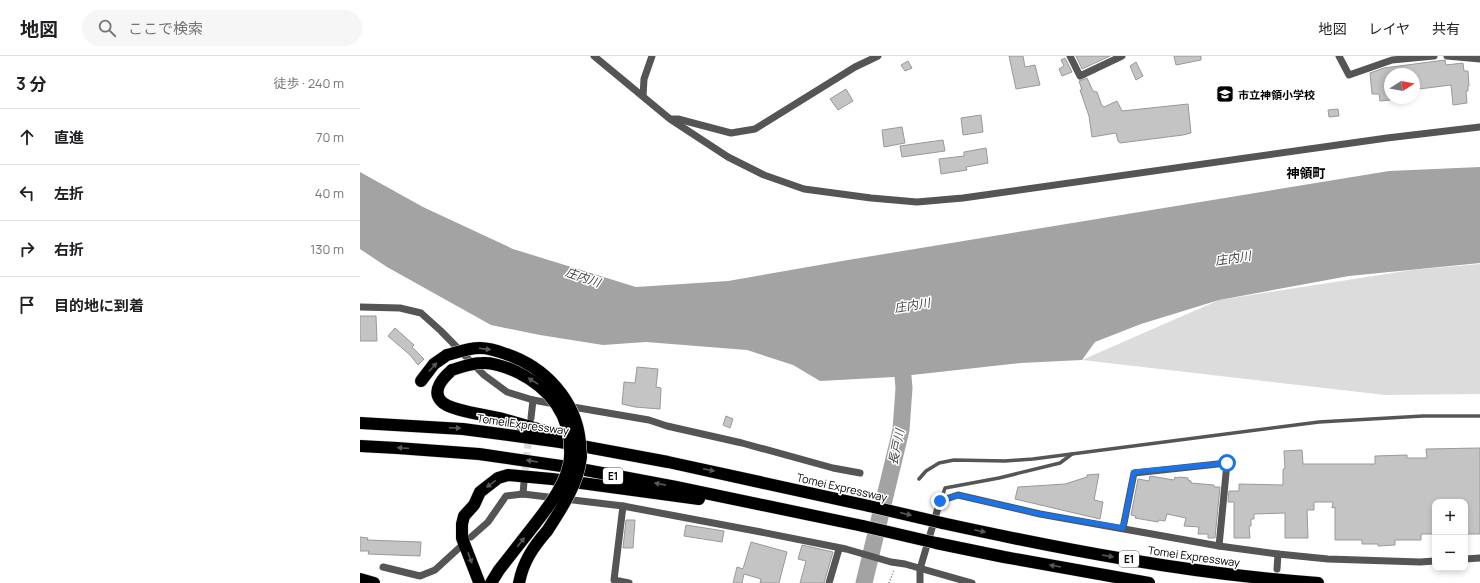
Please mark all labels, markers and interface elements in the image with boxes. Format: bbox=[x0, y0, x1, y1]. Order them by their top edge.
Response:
search box bbox=[82, 10, 362, 46]
text: 地図 bbox=[20, 16, 58, 42]
icon: search bbox=[96, 17, 118, 39]
text: ここで検索 bbox=[128, 18, 203, 39]
text: 地図 bbox=[1318, 19, 1346, 38]
text: レイヤ bbox=[1368, 19, 1410, 38]
text: 共有 bbox=[1432, 19, 1460, 38]
north arrow bbox=[1384, 68, 1420, 104]
text: 3 分 bbox=[16, 72, 46, 95]
text: 徒歩 · 240 m bbox=[273, 74, 344, 92]
school or university icon: 市立神領小学校 bbox=[1215, 84, 1235, 104]
place label: 市立神領小学校 bbox=[1238, 87, 1315, 102]
icon: ahead bbox=[16, 126, 38, 148]
text: 直進 bbox=[54, 127, 84, 148]
text: 70 m bbox=[316, 128, 344, 146]
district label: 神領町 bbox=[1286, 164, 1326, 182]
icon: left bbox=[16, 182, 38, 204]
text: 左折 bbox=[54, 183, 84, 204]
text: 40 m bbox=[315, 184, 344, 202]
icon: right bbox=[16, 238, 38, 260]
text: 右折 bbox=[54, 239, 84, 260]
text: 130 m bbox=[310, 240, 344, 258]
water label: 庄内川 bbox=[1214, 247, 1254, 269]
water label: 庄内川 bbox=[563, 263, 605, 292]
water label: 庄内川 bbox=[893, 293, 933, 316]
icon: arrive bbox=[16, 294, 38, 316]
text: 目的地に到着 bbox=[54, 295, 144, 316]
one-way arrow bbox=[479, 346, 491, 352]
one-way arrow bbox=[428, 362, 437, 372]
one-way arrow bbox=[528, 377, 538, 385]
street label: Tomei Expressway bbox=[476, 410, 570, 438]
one-way arrow bbox=[449, 425, 462, 431]
water label: 長戸川 bbox=[884, 426, 908, 466]
one-way arrow bbox=[397, 445, 409, 452]
route start bbox=[1218, 454, 1236, 472]
one-way arrow bbox=[526, 458, 538, 464]
road number: E1 bbox=[603, 468, 623, 484]
one-way arrow bbox=[703, 468, 715, 474]
street label: Tomei Expressway bbox=[795, 469, 889, 505]
one-way arrow bbox=[485, 479, 496, 488]
one-way arrow bbox=[654, 481, 666, 487]
route end bbox=[931, 492, 949, 510]
map controls bbox=[1432, 499, 1468, 571]
button: + bbox=[1432, 499, 1468, 535]
one-way arrow bbox=[899, 512, 912, 518]
one-way arrow bbox=[974, 529, 987, 535]
button: − bbox=[1432, 535, 1468, 571]
one-way arrow bbox=[517, 537, 526, 547]
street label: Tomei Expressway bbox=[1147, 542, 1241, 570]
road number: E1 bbox=[1119, 551, 1139, 567]
one-way arrow bbox=[467, 552, 473, 564]
one-way arrow bbox=[1102, 553, 1114, 559]
one-way arrow bbox=[1049, 563, 1061, 569]

